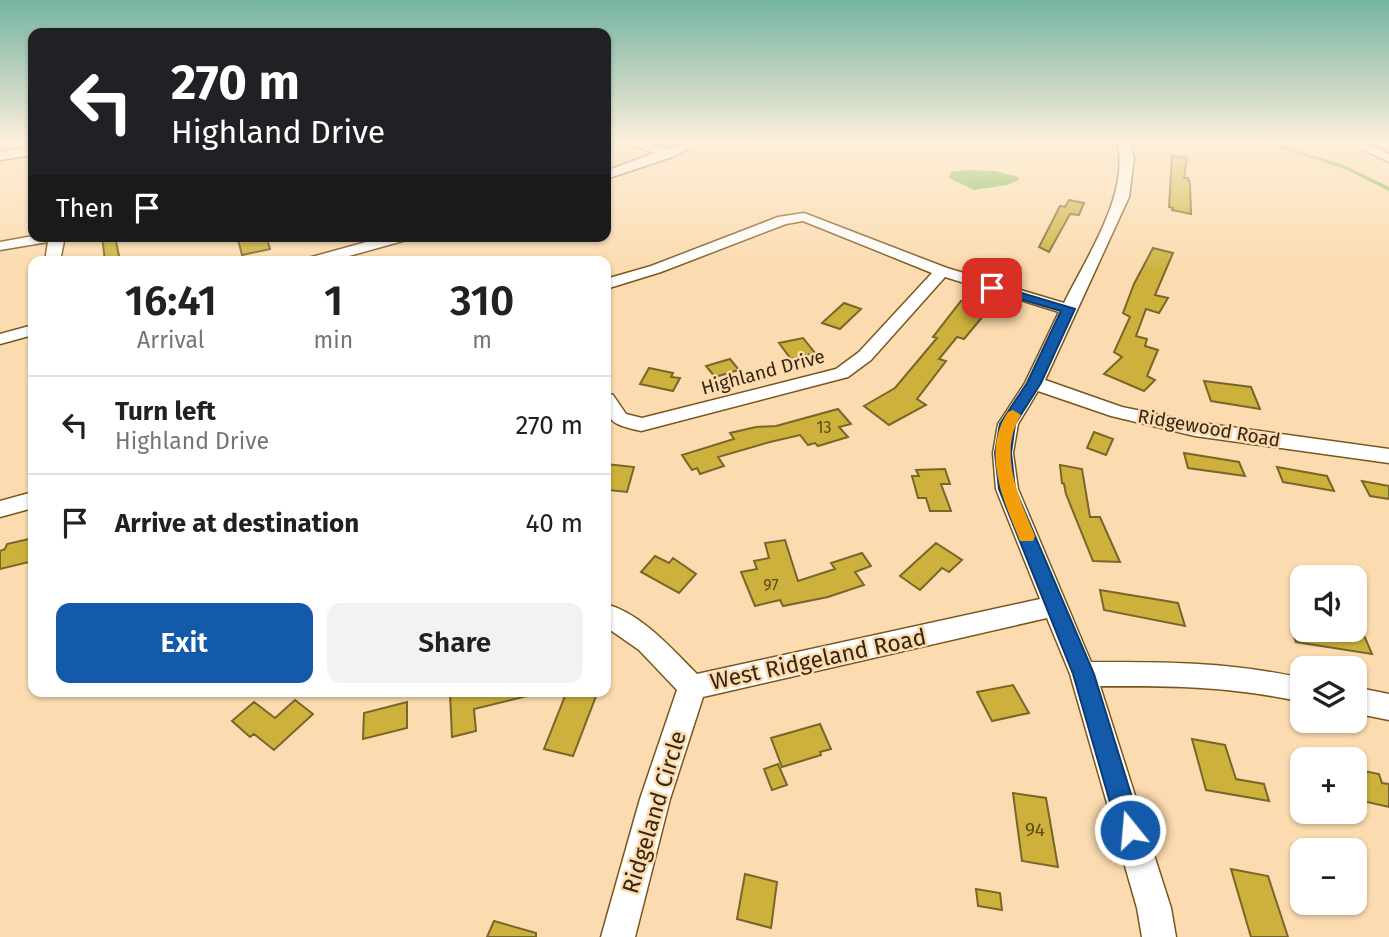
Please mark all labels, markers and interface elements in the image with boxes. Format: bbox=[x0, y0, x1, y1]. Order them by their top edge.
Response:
text: 270 m bbox=[171, 53, 300, 112]
icon: left bbox=[56, 56, 147, 147]
text: Highland Drive bbox=[171, 113, 385, 151]
icon: arrive bbox=[128, 189, 166, 227]
text: Then bbox=[56, 193, 114, 224]
pin bbox=[962, 258, 1022, 318]
icon: arrive bbox=[973, 269, 1011, 307]
text: 16:41 bbox=[125, 276, 217, 326]
text: 1 bbox=[324, 276, 343, 326]
text: 310 bbox=[450, 276, 514, 326]
text: Arrival bbox=[137, 326, 205, 354]
text: min bbox=[314, 326, 353, 354]
text: m bbox=[472, 326, 492, 354]
street label: Highland Drive bbox=[699, 344, 827, 400]
text: Turn left bbox=[115, 396, 216, 427]
street label: Ridgewood Road bbox=[1136, 404, 1282, 452]
icon: left bbox=[56, 406, 94, 444]
text: 270 m bbox=[515, 410, 583, 441]
house number: 13 bbox=[817, 418, 831, 437]
text: Highland Drive bbox=[115, 427, 269, 455]
icon: arrive bbox=[56, 504, 94, 542]
text: Arrive at destination bbox=[115, 508, 359, 539]
text: 40 m bbox=[525, 508, 583, 539]
map controls bbox=[1290, 565, 1367, 915]
button: sound bbox=[1290, 565, 1367, 642]
house number: 97 bbox=[763, 576, 779, 595]
button: Exit bbox=[56, 603, 313, 683]
button: Share bbox=[327, 603, 583, 683]
street label: West Ridgeland Road bbox=[707, 622, 929, 696]
button: layers bbox=[1290, 656, 1367, 733]
street label: Ridgeland Circle bbox=[616, 727, 692, 897]
button: + bbox=[1290, 747, 1367, 824]
position arrow bbox=[1093, 793, 1167, 867]
house number: 94 bbox=[1025, 818, 1045, 841]
button: − bbox=[1290, 838, 1367, 915]

